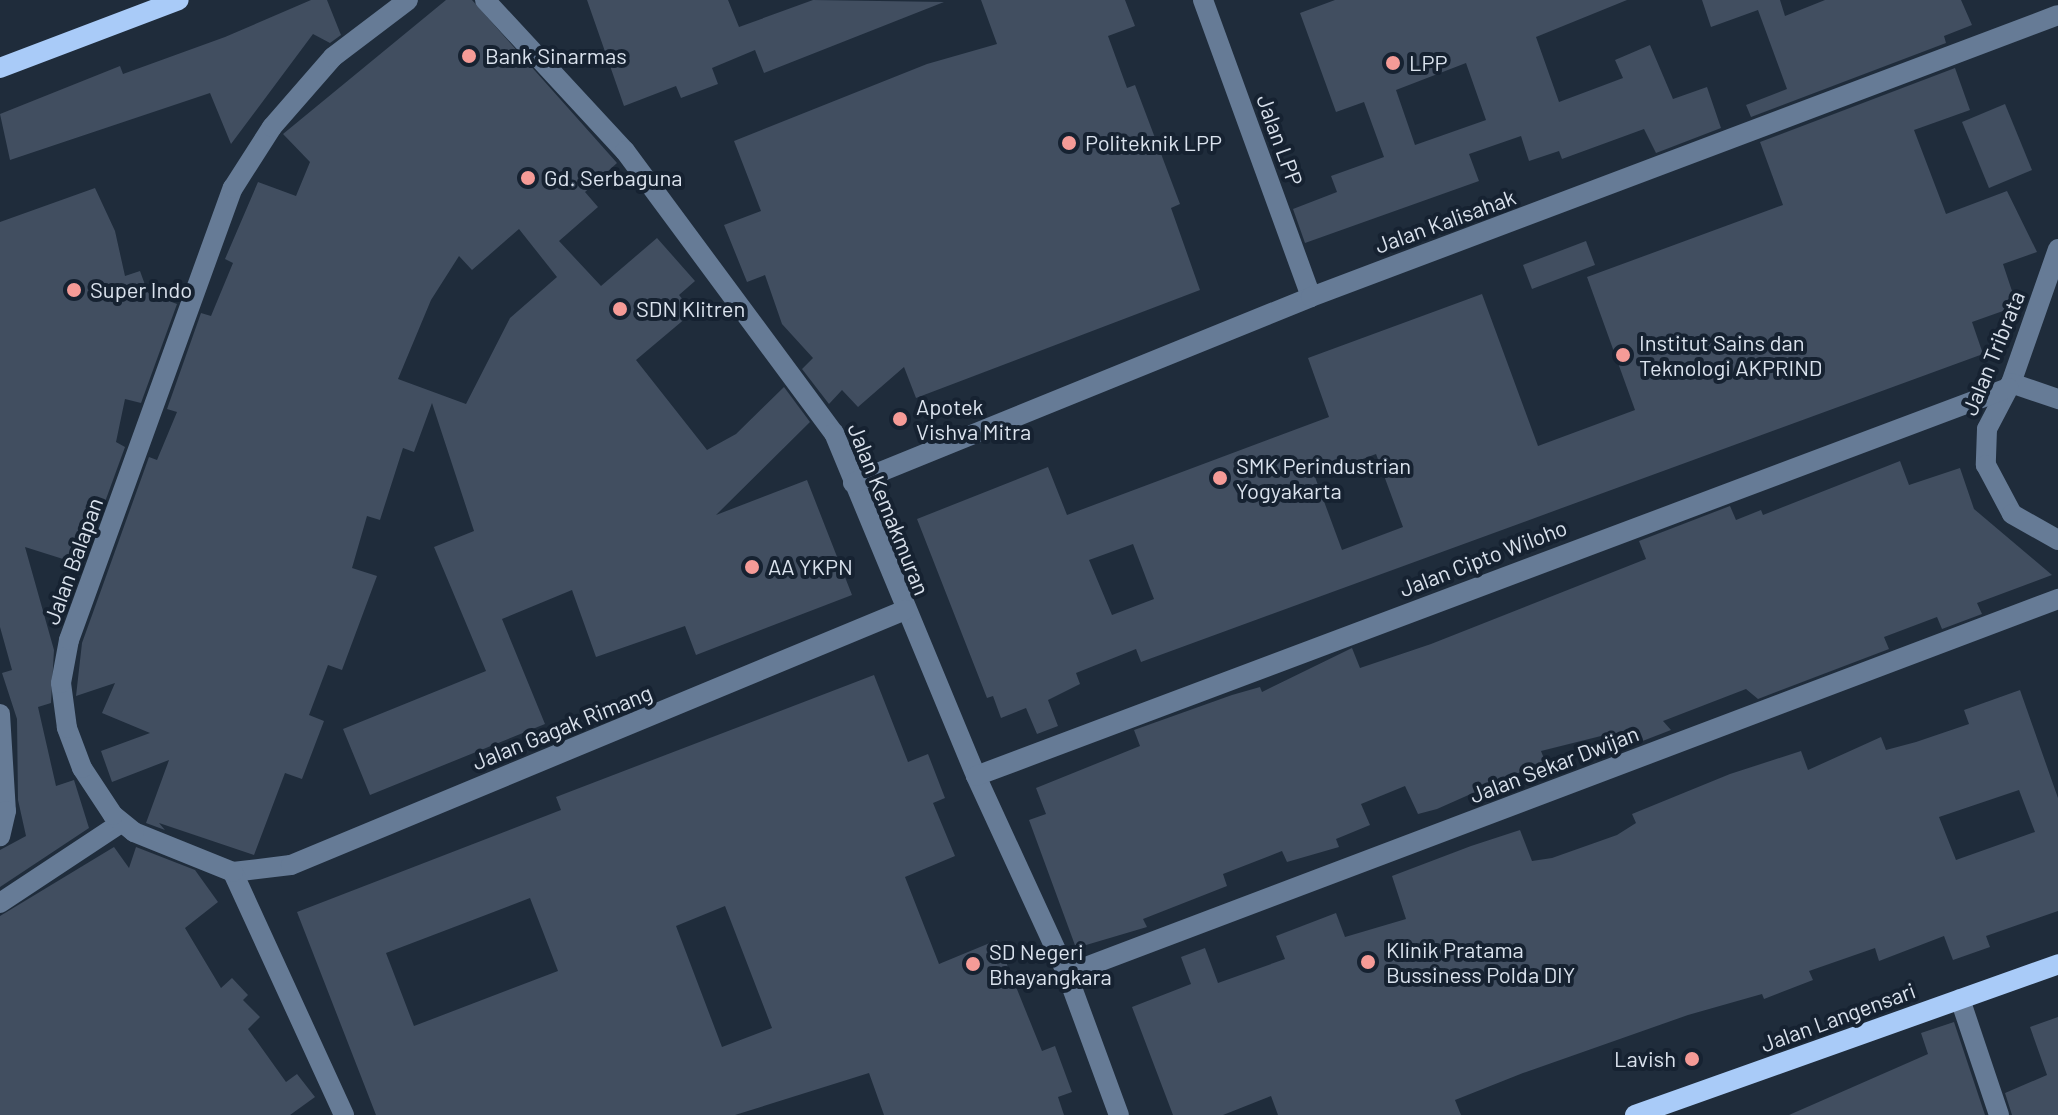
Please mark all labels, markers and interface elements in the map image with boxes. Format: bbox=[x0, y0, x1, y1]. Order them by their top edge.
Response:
place label: Bank Sinarmas bbox=[485, 43, 627, 69]
marker: Bank Sinarmas bbox=[460, 47, 478, 65]
place label: LPP bbox=[1409, 50, 1448, 76]
marker: LPP bbox=[1384, 54, 1402, 72]
street label: Jalan LPP bbox=[1251, 91, 1309, 189]
place label: Politeknik LPP bbox=[1085, 130, 1222, 156]
marker: Politeknik LPP bbox=[1060, 134, 1078, 152]
place label: Gd. Serbaguna bbox=[544, 165, 682, 191]
marker: Gd. Serbaguna bbox=[519, 169, 537, 187]
street label: Jalan Kalisahak bbox=[1371, 183, 1519, 259]
place label: Super Indo bbox=[90, 277, 192, 303]
marker: Super Indo bbox=[65, 281, 83, 299]
street label: Jalan Tribrata bbox=[1956, 287, 2030, 419]
place label: SDN Klitren bbox=[636, 296, 745, 322]
marker: SDN Klitren bbox=[611, 300, 629, 318]
place label: Institut Sains dan Teknologi AKPRIND bbox=[1639, 329, 1822, 380]
marker: Institut Sains dan Teknologi AKPRIND bbox=[1614, 346, 1632, 364]
place label: Apotek Vishva Mitra bbox=[916, 393, 1031, 444]
marker: Apotek Vishva Mitra bbox=[891, 410, 909, 428]
street label: Jalan Kemakmuran bbox=[843, 419, 935, 599]
place label: SMK Perindustrian Yogyakarta bbox=[1236, 452, 1411, 504]
marker: SMK Perindustrian Yogyakarta bbox=[1211, 469, 1229, 487]
street label: Jalan Balapan bbox=[38, 494, 108, 628]
street label: Jalan Cipto Wiloho bbox=[1395, 514, 1571, 602]
place label: AA YKPN bbox=[768, 554, 853, 580]
marker: AA YKPN bbox=[743, 558, 761, 576]
street label: Jalan Gagak Rimang bbox=[468, 679, 656, 775]
street label: Jalan Sekar Dwijan bbox=[1466, 720, 1642, 808]
place label: Klinik Pratama Bussiness Polda DIY bbox=[1386, 936, 1575, 988]
place label: SD Negeri Bhayangkara bbox=[989, 938, 1112, 990]
marker: Klinik Pratama Bussiness Polda DIY bbox=[1357, 951, 1379, 973]
marker: SD Negeri Bhayangkara bbox=[964, 955, 982, 973]
street label: Jalan Langensari bbox=[1757, 977, 1919, 1057]
place label: Lavish bbox=[1614, 1046, 1676, 1072]
marker: Lavish bbox=[1683, 1050, 1701, 1068]

